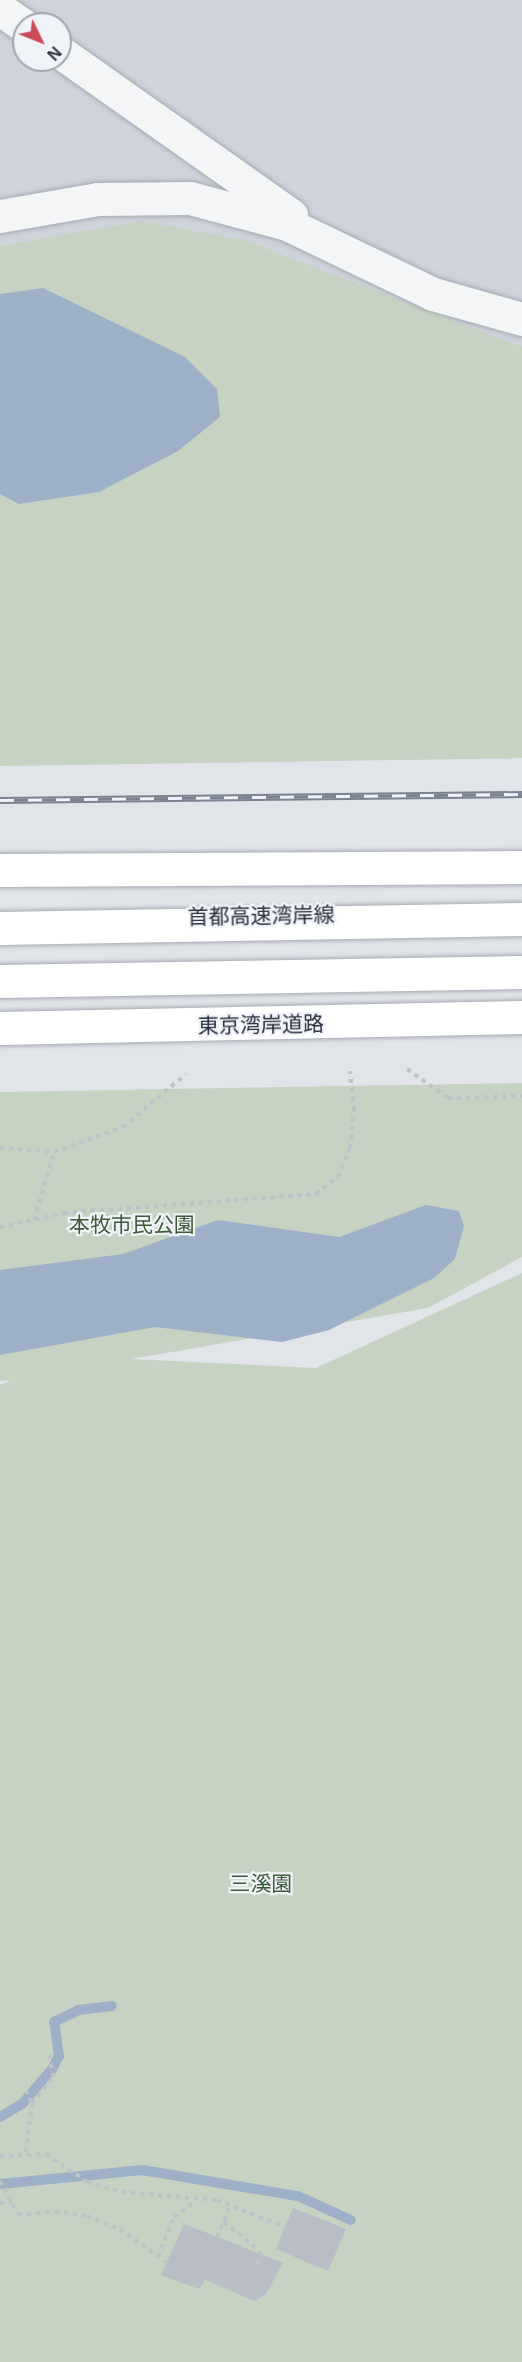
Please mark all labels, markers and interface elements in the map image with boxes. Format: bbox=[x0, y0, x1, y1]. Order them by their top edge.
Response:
north arrow bbox=[12, 12, 72, 72]
text: N bbox=[44, 43, 64, 63]
street label: 首都高速湾岸線 bbox=[187, 902, 335, 930]
street label: 東京湾岸道路 bbox=[198, 1011, 324, 1039]
park label: 本牧市民公園 bbox=[69, 1212, 195, 1238]
park label: 三溪園 bbox=[230, 1871, 292, 1897]

